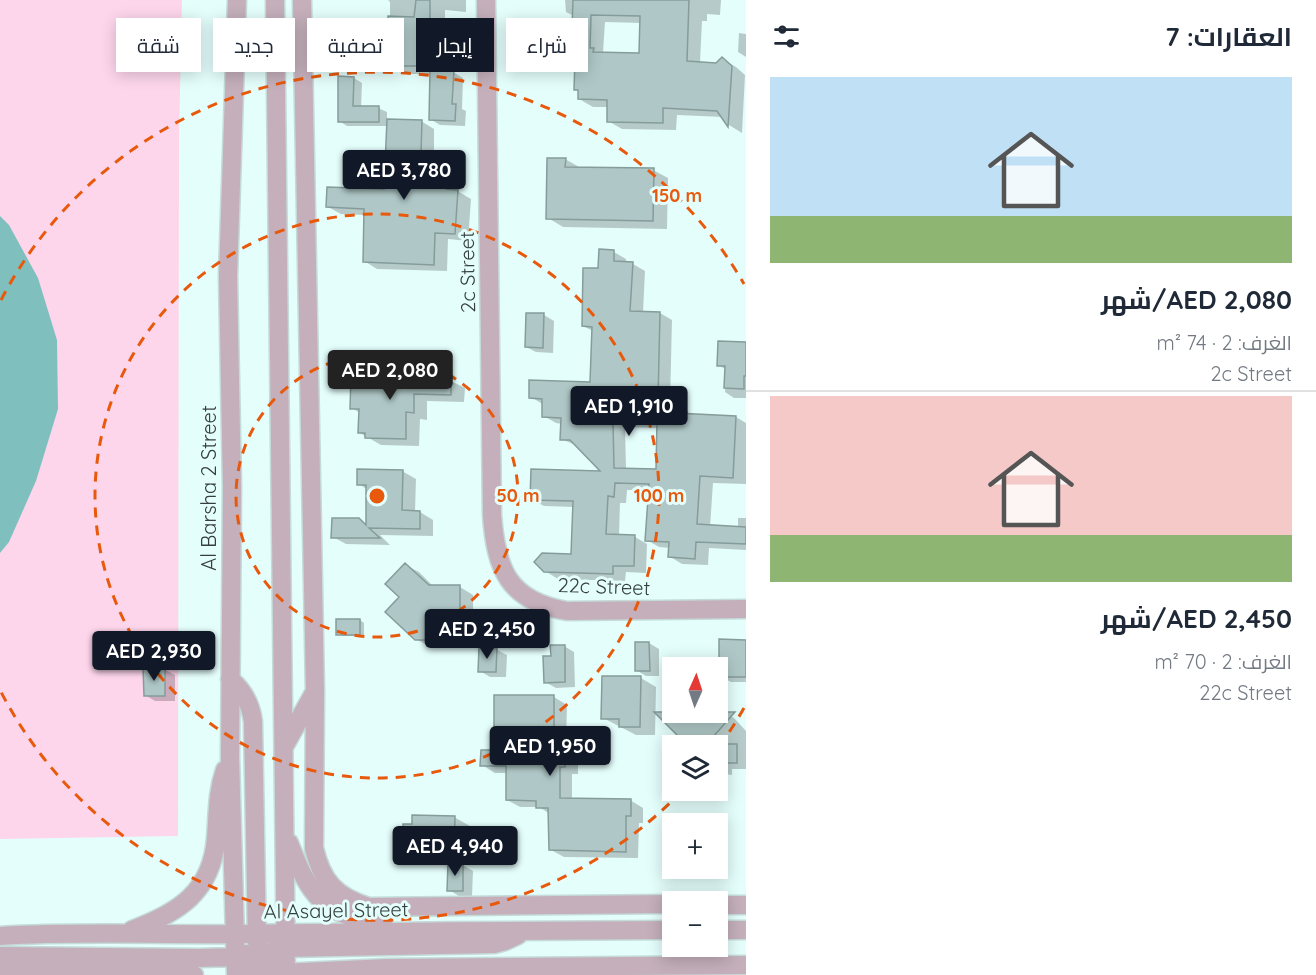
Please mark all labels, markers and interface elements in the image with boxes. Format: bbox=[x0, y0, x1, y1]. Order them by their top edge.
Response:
chip: شقة bbox=[116, 18, 201, 72]
chip: جديد bbox=[213, 18, 295, 72]
chip: تصفية bbox=[307, 18, 404, 72]
chip: إيجار bbox=[416, 18, 494, 72]
chip: شراء bbox=[506, 18, 588, 72]
icon: filters bbox=[770, 20, 803, 53]
text: العقارات: 7 bbox=[1165, 20, 1292, 53]
icon: home bbox=[977, 116, 1085, 224]
pin: AED 3,780 bbox=[335, 150, 473, 201]
text: AED 3,780 bbox=[357, 157, 451, 182]
text: 150 m bbox=[652, 184, 702, 207]
street label: 2c Street bbox=[454, 231, 480, 313]
text: AED 2,080/شهر bbox=[1101, 283, 1292, 316]
text: الغرف: 2 · 74 m² bbox=[1157, 330, 1292, 355]
pin: AED 2,080 bbox=[321, 350, 459, 401]
text: AED 2,080 bbox=[342, 357, 438, 382]
text: 2c Street bbox=[1210, 361, 1292, 386]
pin: AED 1,910 bbox=[560, 386, 698, 437]
text: AED 1,910 bbox=[585, 393, 673, 418]
street label: Al Barsha 2 Street bbox=[196, 405, 221, 571]
icon: home bbox=[977, 435, 1085, 543]
text: 50 m bbox=[496, 484, 540, 507]
text: 100 m bbox=[634, 484, 684, 507]
centre of rings bbox=[367, 486, 387, 506]
street label: 22c Street bbox=[557, 572, 651, 600]
text: AED 2,450/شهر bbox=[1101, 602, 1292, 635]
pin: AED 2,450 bbox=[418, 609, 556, 660]
text: AED 2,450 bbox=[439, 616, 535, 641]
pin: AED 2,930 bbox=[85, 631, 223, 682]
text: AED 2,930 bbox=[106, 638, 202, 663]
text: الغرف: 2 · 70 m² bbox=[1154, 649, 1292, 674]
north arrow bbox=[662, 657, 728, 723]
map controls bbox=[662, 657, 728, 957]
text: 22c Street bbox=[1199, 680, 1292, 705]
pin: AED 1,950 bbox=[481, 726, 619, 777]
text: AED 1,950 bbox=[504, 733, 596, 758]
button: layers bbox=[662, 735, 728, 801]
button: + bbox=[662, 813, 728, 879]
pin: AED 4,940 bbox=[386, 826, 524, 877]
text: AED 4,940 bbox=[407, 833, 503, 858]
button: − bbox=[662, 891, 728, 957]
street label: Al Asayel Street bbox=[263, 896, 409, 924]

